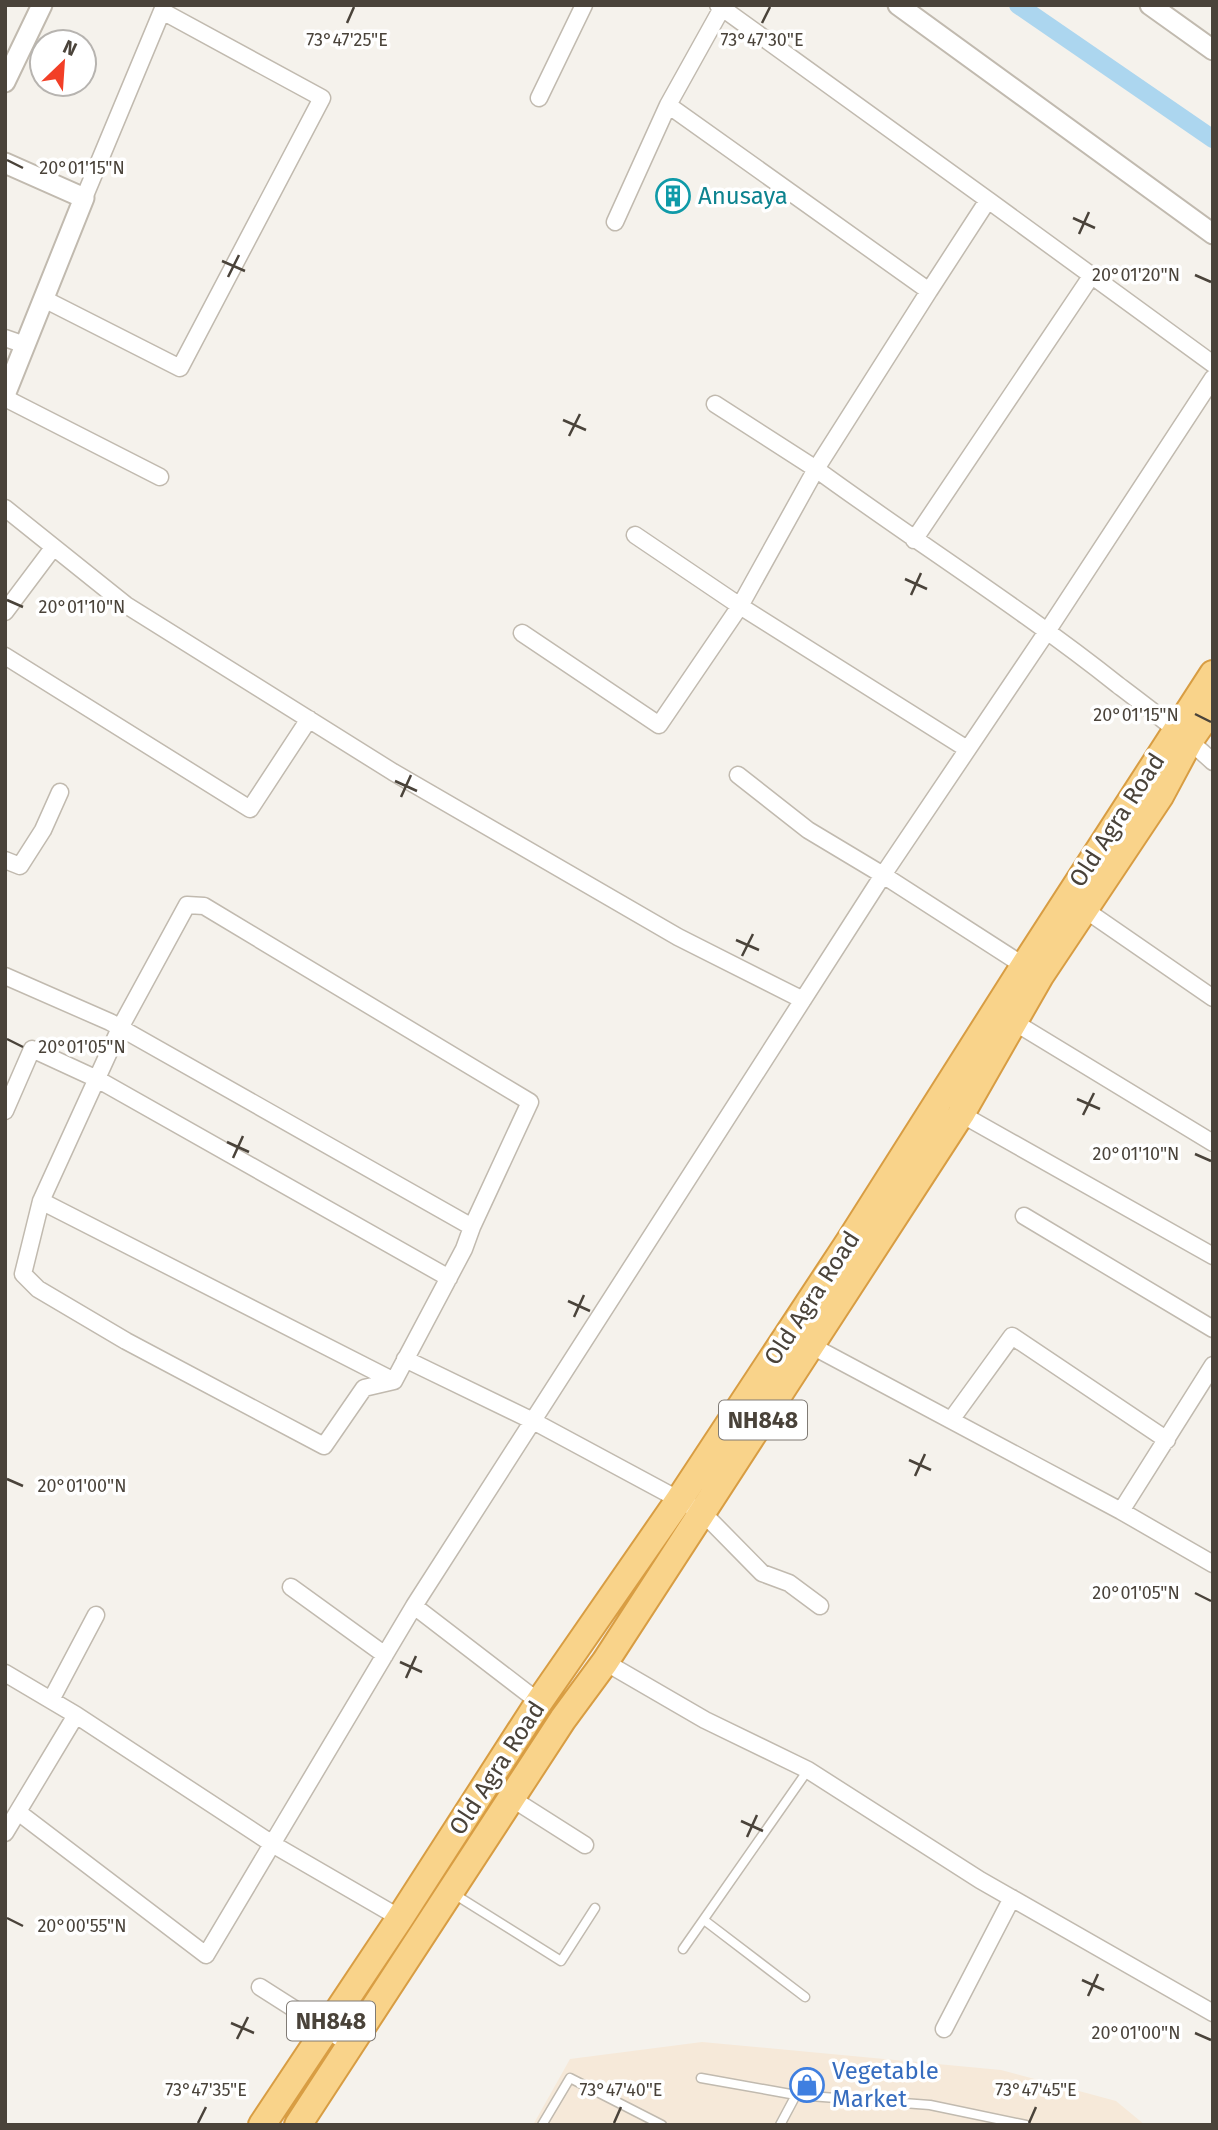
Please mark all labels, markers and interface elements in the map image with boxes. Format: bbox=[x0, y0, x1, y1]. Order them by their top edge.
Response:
north arrow bbox=[28, 28, 98, 98]
text: 73°47'25"E bbox=[306, 29, 388, 51]
text: 73°47'30"E bbox=[720, 29, 804, 51]
text: N bbox=[59, 35, 81, 61]
text: 20°01'15"N bbox=[39, 157, 125, 179]
building icon: Anusaya bbox=[654, 177, 692, 215]
place label: Anusaya bbox=[698, 182, 788, 210]
text: 20°01'20"N bbox=[1092, 264, 1180, 286]
text: 20°01'10"N bbox=[39, 596, 125, 618]
text: 20°01'15"N bbox=[1093, 704, 1179, 726]
street label: Old Agra Road bbox=[1063, 748, 1171, 892]
text: 20°01'05"N bbox=[38, 1036, 126, 1058]
text: 20°01'10"N bbox=[1093, 1143, 1179, 1165]
street label: Old Agra Road bbox=[758, 1226, 866, 1370]
road number: NH848 bbox=[719, 1400, 807, 1440]
text: 20°01'00"N bbox=[38, 1475, 126, 1497]
text: 20°01'05"N bbox=[1092, 1582, 1180, 1604]
street label: Old Agra Road bbox=[443, 1696, 551, 1840]
text: 20°00'55"N bbox=[37, 1915, 127, 1937]
road number: NH848 bbox=[287, 2002, 375, 2040]
text: 20°01'00"N bbox=[1092, 2022, 1180, 2044]
place label: Vegetable Market bbox=[832, 2057, 939, 2113]
shop icon: Vegetable Market bbox=[788, 2066, 826, 2104]
text: 73°47'35"E bbox=[165, 2079, 247, 2101]
text: 73°47'40"E bbox=[580, 2079, 662, 2101]
text: 73°47'45"E bbox=[995, 2079, 1077, 2101]

